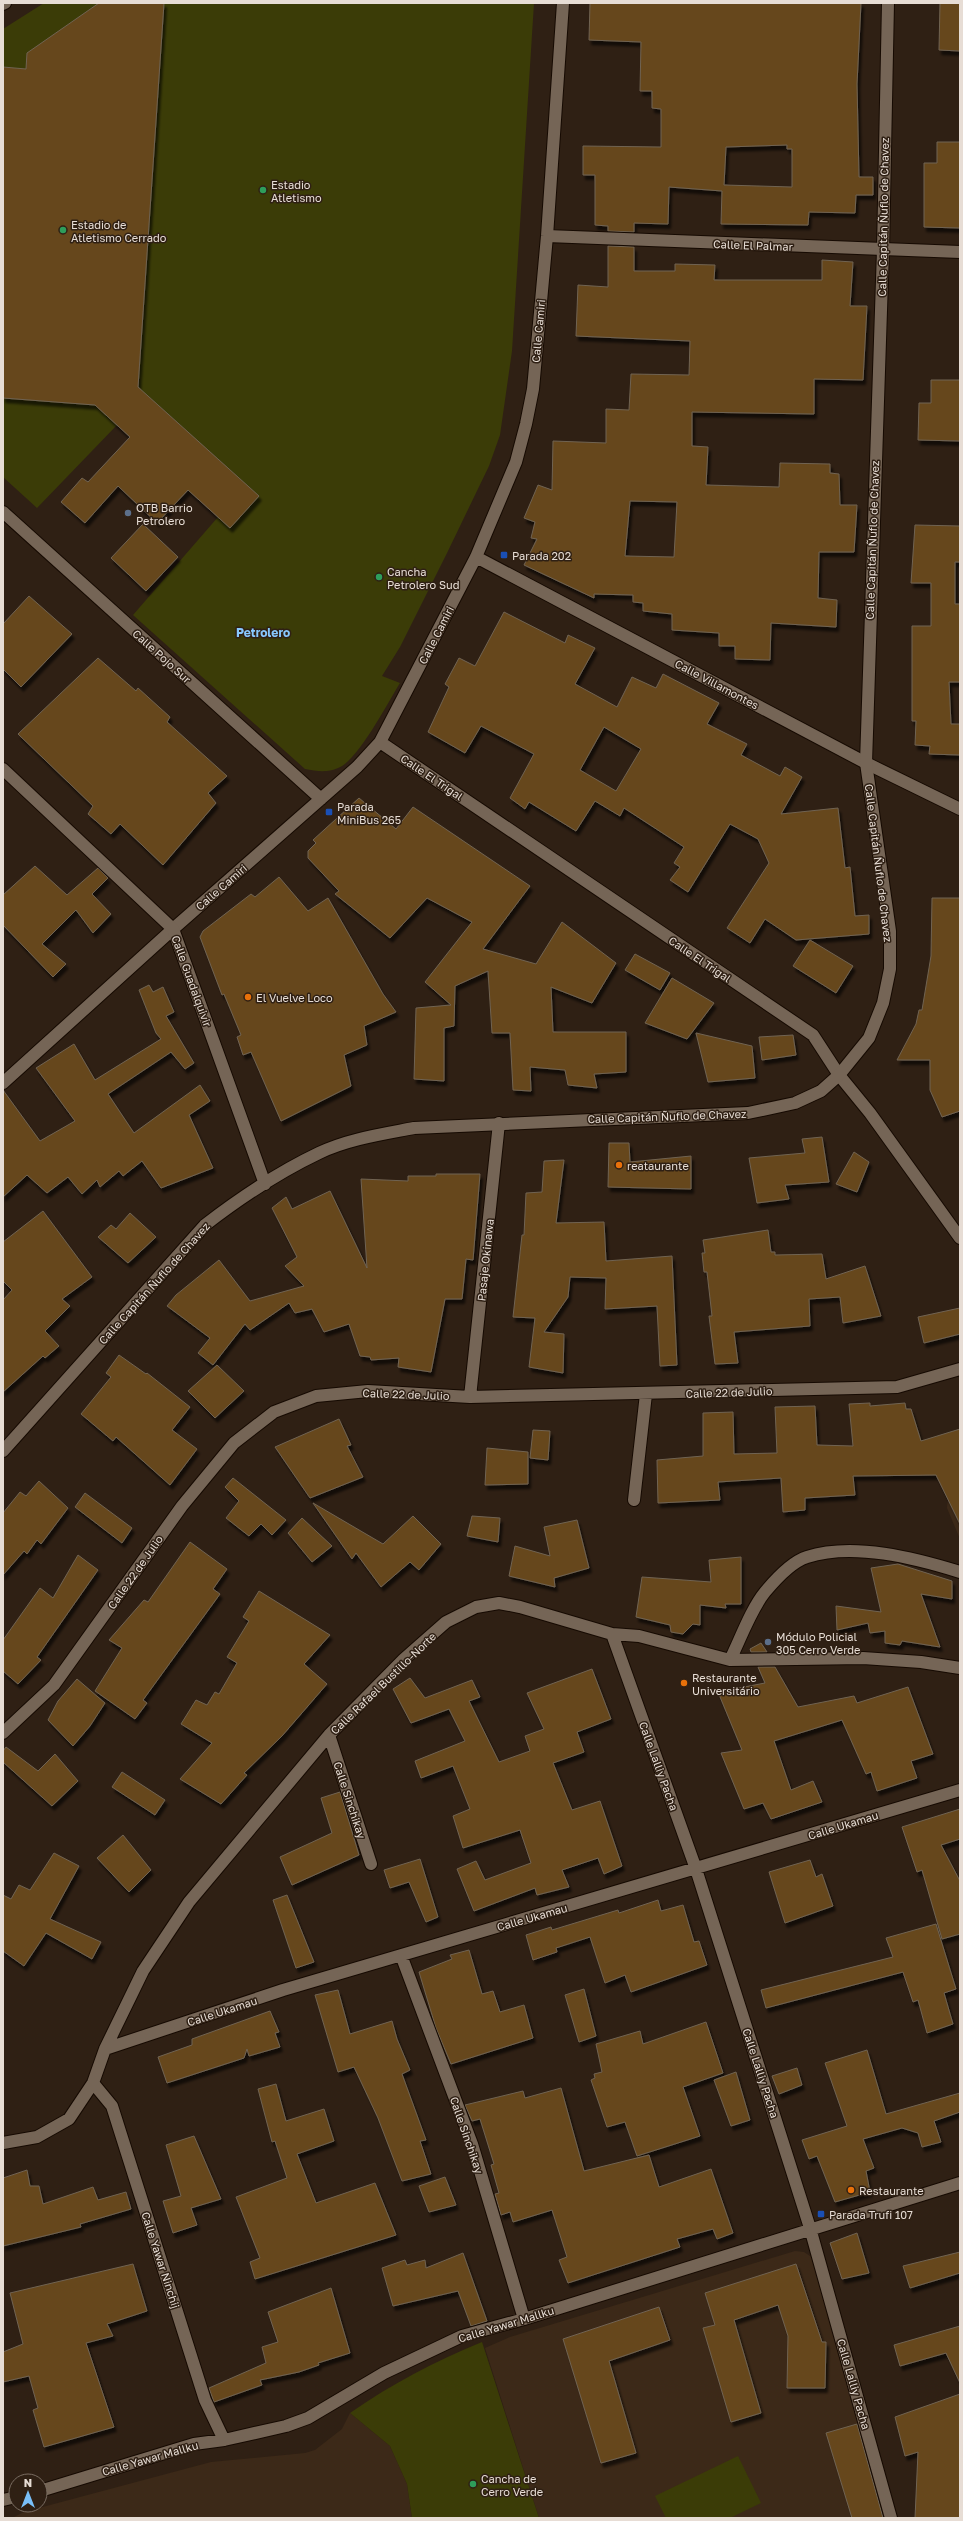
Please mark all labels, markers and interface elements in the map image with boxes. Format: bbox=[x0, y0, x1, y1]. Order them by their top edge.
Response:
street label: Calle Capitán Ñuflo de Chavez bbox=[875, 137, 891, 297]
place label: Estadio Atletismo bbox=[271, 178, 322, 204]
marker: Estadio Atletismo bbox=[258, 185, 268, 195]
place label: Estadio de Atletismo Cerrado bbox=[71, 218, 167, 244]
marker: Estadio de Atletismo Cerrado bbox=[58, 225, 68, 235]
street label: Calle El Palmar bbox=[713, 237, 794, 253]
street label: Calle Camiri bbox=[529, 299, 547, 363]
street label: Calle Capitán Ñuflo de Chavez bbox=[863, 460, 881, 620]
place label: OTB Barrio Petrolero bbox=[136, 501, 193, 527]
marker: OTB Barrio Petrolero bbox=[123, 508, 133, 518]
place label: Parada 202 bbox=[512, 549, 571, 562]
marker: Parada 202 bbox=[499, 550, 509, 560]
place label: Cancha Petrolero Sud bbox=[387, 565, 459, 591]
marker: Cancha Petrolero Sud bbox=[374, 572, 384, 582]
street label: Calle Camiri bbox=[416, 604, 456, 666]
district label: Petrolero bbox=[236, 625, 290, 640]
street label: Calle Pojo Sur bbox=[130, 627, 194, 686]
street label: Calle Villamontes bbox=[673, 656, 761, 712]
street label: Calle El Trigal bbox=[398, 751, 466, 803]
street label: Calle Capitán Ñuflo de Chavez bbox=[863, 783, 895, 943]
place label: Parada MiniBus 265 bbox=[337, 800, 401, 826]
marker: Parada MiniBus 265 bbox=[324, 807, 334, 817]
street label: Calle Camiri bbox=[193, 861, 249, 913]
street label: Calle Guadalquivir bbox=[169, 933, 215, 1029]
street label: Calle El Trigal bbox=[666, 933, 734, 985]
place label: El Vuelve Loco bbox=[256, 991, 333, 1004]
marker: El Vuelve Loco bbox=[243, 992, 253, 1002]
street label: Calle Capitán Ñuflo de Chavez bbox=[587, 1107, 747, 1125]
place label: reataurante bbox=[627, 1159, 689, 1172]
marker: reataurante bbox=[614, 1160, 624, 1170]
street label: Pasaje Okinawa bbox=[474, 1218, 496, 1302]
street label: Calle Capitán Ñuflo de Chavez bbox=[96, 1219, 212, 1346]
street label: Calle 22 de Julio bbox=[685, 1384, 773, 1400]
street label: Calle 22 de Julio bbox=[362, 1386, 450, 1402]
street label: Calle 22 de Julio bbox=[105, 1532, 165, 1611]
street label: Calle Rafael Bustillo-Norte bbox=[328, 1629, 438, 1737]
place label: Módulo Policial 305 Cerro Verde bbox=[776, 1630, 860, 1656]
marker: Módulo Policial 305 Cerro Verde bbox=[763, 1637, 773, 1647]
place label: Restaurante Universitário bbox=[692, 1671, 760, 1697]
marker: Restaurante Universitário bbox=[679, 1678, 689, 1688]
street label: Calle Lalliy Pacha bbox=[637, 1720, 681, 1812]
street label: Calle Sinchikay bbox=[331, 1760, 369, 1840]
street label: Calle Ukamau bbox=[806, 1808, 880, 1842]
street label: Calle Ukamau bbox=[495, 1901, 569, 1933]
street label: Calle Ukamau bbox=[185, 1994, 259, 2028]
street label: Calle Lalliy Pacha bbox=[740, 2027, 782, 2119]
street label: Calle Sinchikay bbox=[448, 2095, 486, 2175]
place label: Restaurante bbox=[859, 2184, 924, 2197]
marker: Restaurante bbox=[846, 2185, 856, 2195]
place label: Parada Trufi 107 bbox=[829, 2208, 913, 2221]
marker: Parada Trufi 107 bbox=[816, 2209, 826, 2219]
street label: Calle Yawar Ninchij bbox=[139, 2210, 183, 2310]
street label: Calle Yawar Mallku bbox=[456, 2303, 556, 2345]
street label: Calle Lalliy Pacha bbox=[835, 2337, 873, 2431]
street label: Calle Yawar Mallku bbox=[100, 2438, 200, 2478]
place label: Cancha de Cerro Verde bbox=[481, 2472, 543, 2498]
north arrow bbox=[8, 2473, 48, 2513]
text: N bbox=[24, 2476, 32, 2489]
marker: Cancha de Cerro Verde bbox=[468, 2479, 478, 2489]

